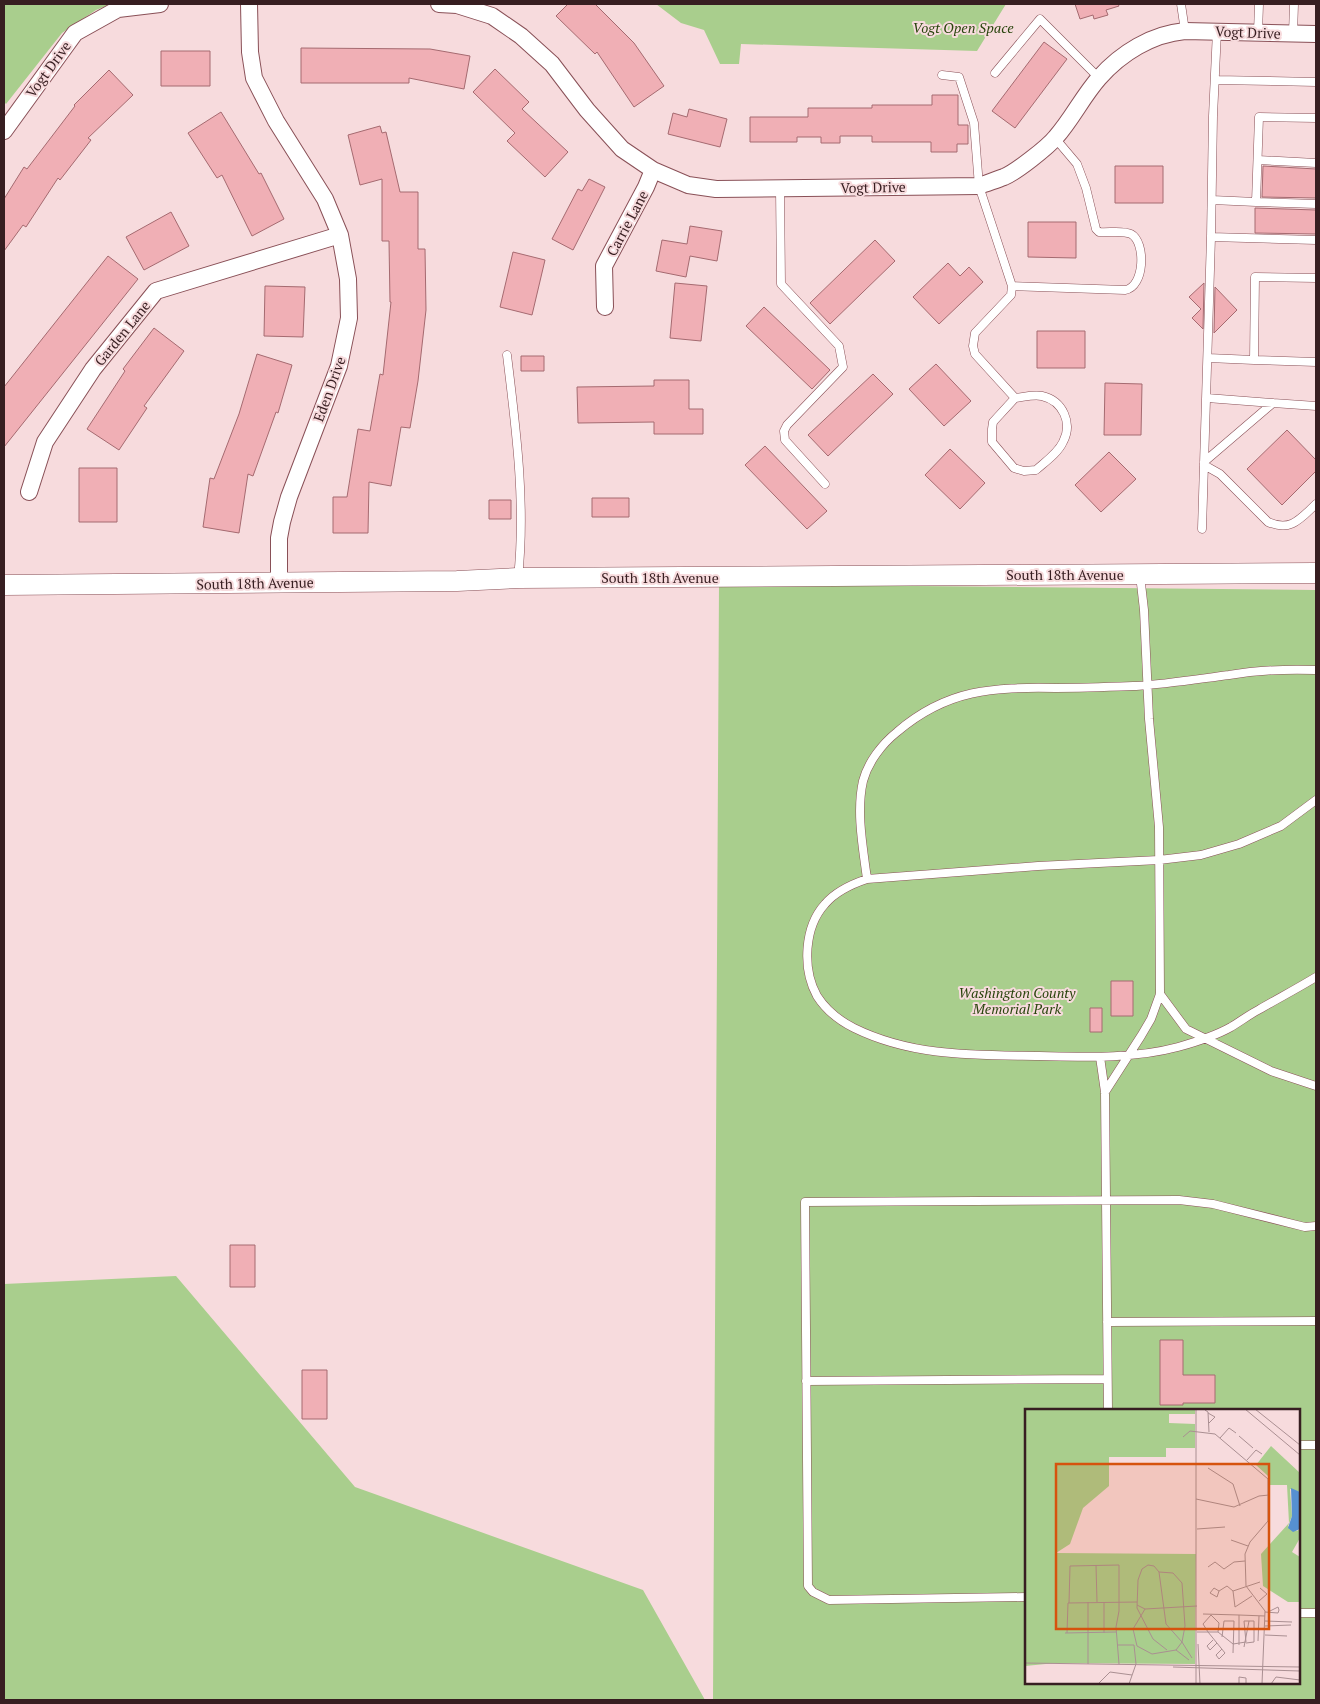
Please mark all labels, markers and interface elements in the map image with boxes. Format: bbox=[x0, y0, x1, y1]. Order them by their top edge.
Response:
park label: Vogt Open Space bbox=[912, 18, 1014, 37]
street label: Vogt Drive bbox=[1215, 21, 1281, 43]
street label: Vogt Drive bbox=[21, 37, 75, 101]
street label: Vogt Drive bbox=[840, 177, 906, 197]
street label: Carrie Lane bbox=[602, 187, 652, 259]
street label: Garden Lane bbox=[90, 296, 154, 370]
street label: Eden Drive bbox=[308, 354, 350, 424]
street label: South 18th Avenue bbox=[1006, 565, 1124, 584]
street label: South 18th Avenue bbox=[601, 568, 719, 587]
street label: South 18th Avenue bbox=[196, 572, 314, 594]
park label: Washington County Memorial Park bbox=[959, 983, 1076, 1018]
inset map bbox=[1025, 1409, 1300, 1684]

